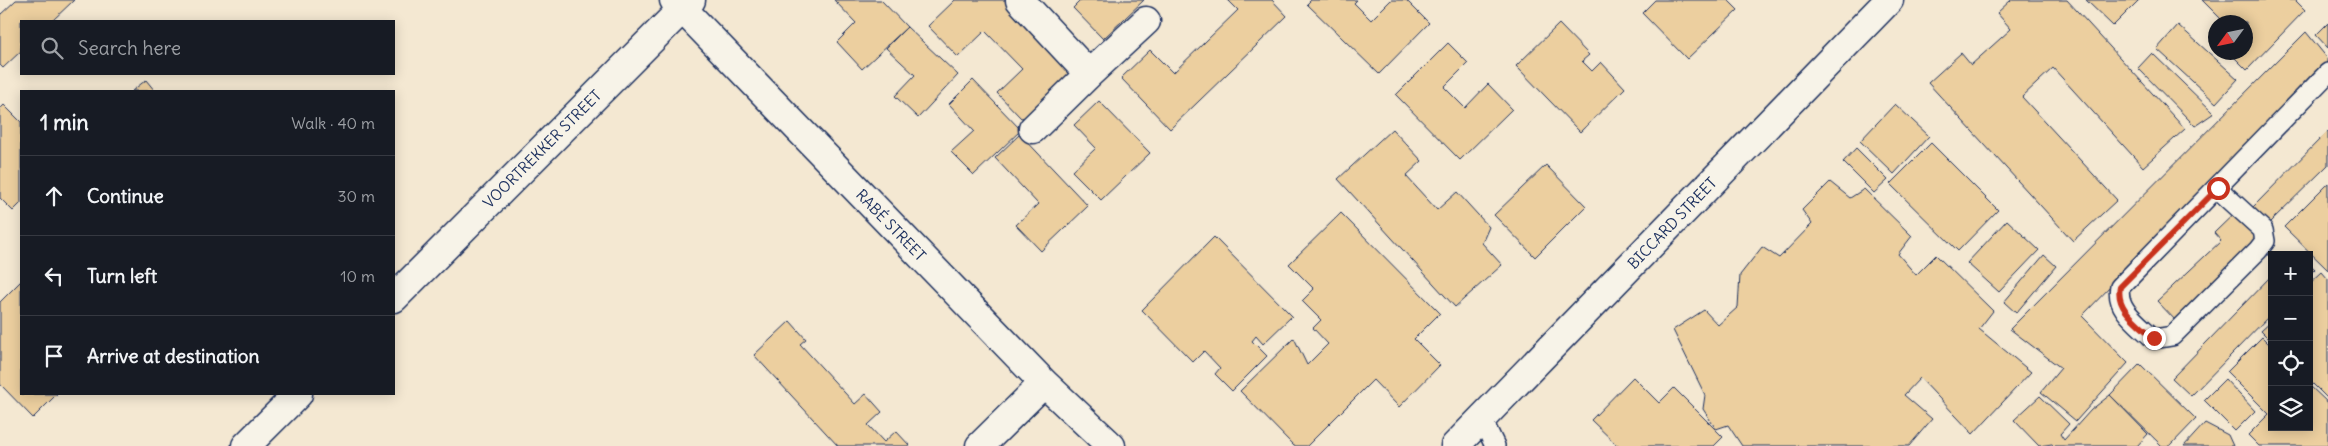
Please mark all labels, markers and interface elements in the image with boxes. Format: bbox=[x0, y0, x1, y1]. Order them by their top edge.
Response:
north arrow bbox=[2208, 15, 2253, 60]
search box bbox=[20, 20, 395, 75]
icon: search bbox=[38, 34, 66, 62]
text: Search here bbox=[78, 36, 181, 60]
street label: VOORTREKKER STREET bbox=[479, 86, 605, 212]
text: 1 min bbox=[40, 109, 89, 136]
text: Walk · 40 m bbox=[291, 113, 375, 133]
street label: BICCARD STREET bbox=[1624, 173, 1721, 273]
route start bbox=[2207, 177, 2230, 200]
icon: ahead bbox=[40, 182, 68, 210]
text: Continue bbox=[87, 184, 164, 208]
street label: RABÉ STREET bbox=[852, 185, 930, 265]
text: 30 m bbox=[338, 186, 375, 206]
map controls bbox=[2268, 251, 2313, 431]
button: + bbox=[2268, 251, 2313, 296]
icon: left bbox=[40, 262, 68, 290]
text: Turn left bbox=[87, 264, 157, 288]
text: 10 m bbox=[340, 266, 375, 286]
button: − bbox=[2268, 296, 2313, 341]
route end bbox=[2143, 327, 2166, 350]
button: locate bbox=[2268, 341, 2313, 386]
icon: arrive bbox=[40, 342, 68, 370]
text: Arrive at destination bbox=[87, 344, 260, 368]
button: layers bbox=[2268, 386, 2313, 431]

